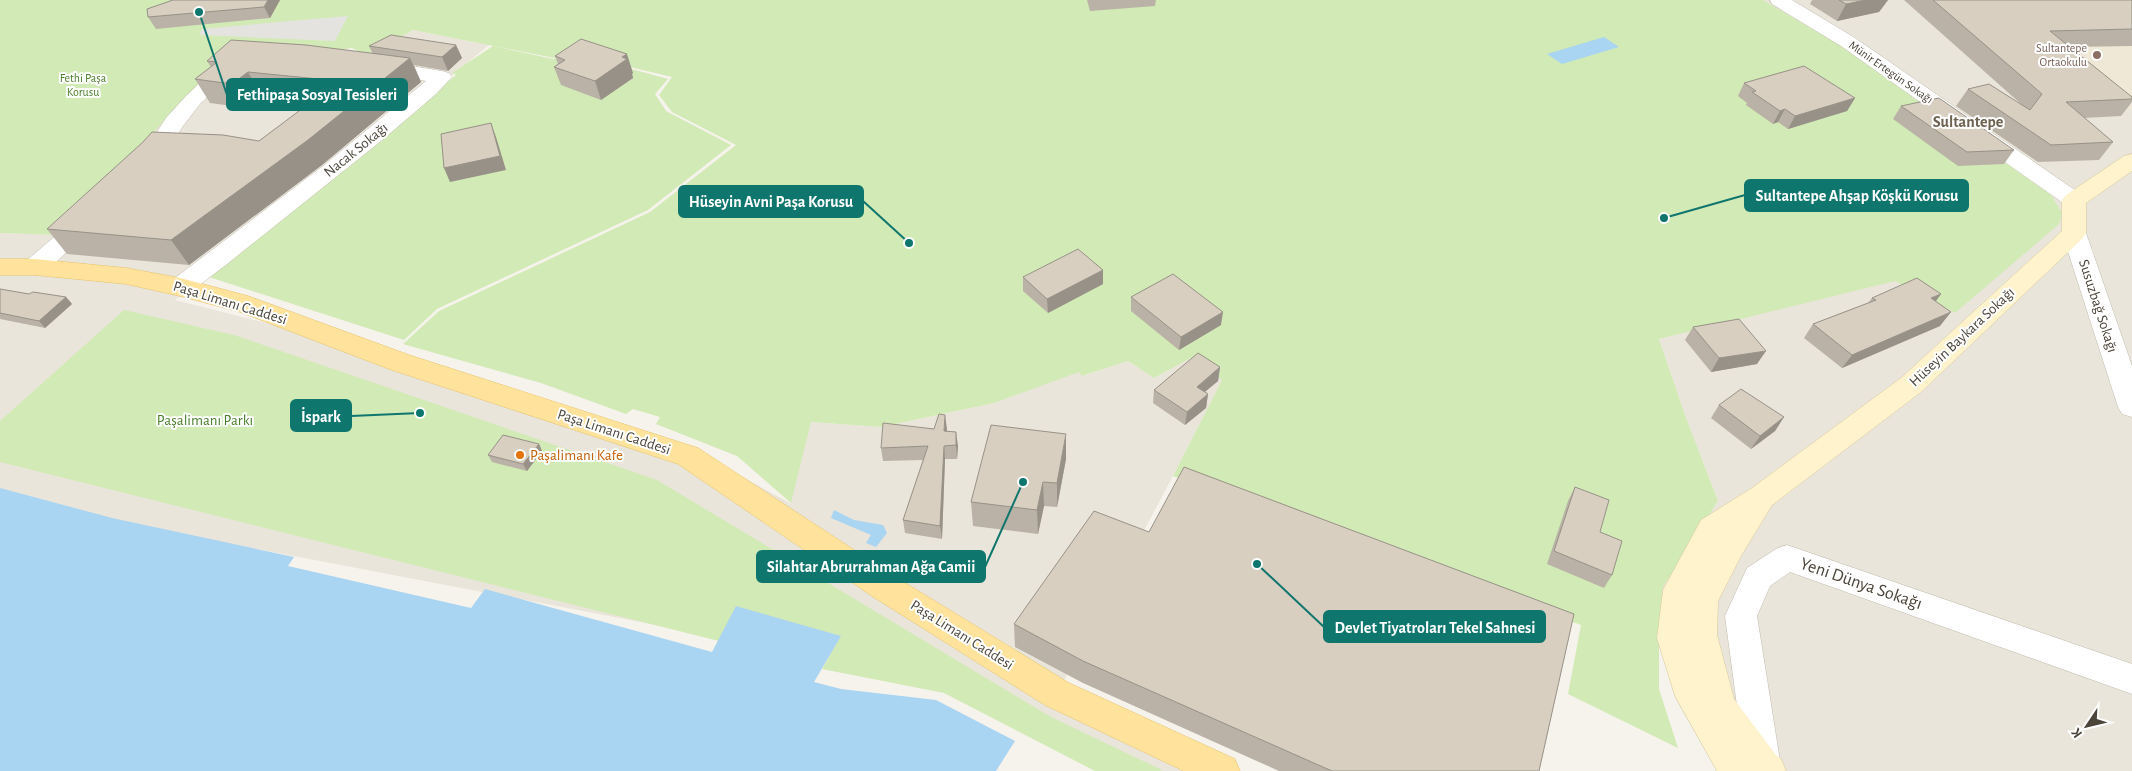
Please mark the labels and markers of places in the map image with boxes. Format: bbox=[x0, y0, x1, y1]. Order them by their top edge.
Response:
place label: Sultantepe Ortaokulu bbox=[2036, 42, 2087, 68]
marker: Sultantepe Ortaokulu bbox=[2091, 49, 2103, 61]
callout: Fethipaşa Sosyal Tesisleri bbox=[227, 79, 407, 110]
callout: Sultantepe Ahşap Köşkü Korusu bbox=[1745, 180, 1968, 211]
callout: Hüseyin Avni Paşa Korusu bbox=[679, 186, 863, 217]
callout: İspark bbox=[291, 400, 351, 431]
place label: Paşalimanı Kafe bbox=[530, 448, 623, 463]
marker: Paşalimanı Kafe bbox=[514, 449, 526, 461]
callout: Silahtar Abrurrahman Ağa Camii bbox=[757, 551, 985, 582]
callout: Devlet Tiyatroları Tekel Sahnesi bbox=[1324, 611, 1545, 642]

